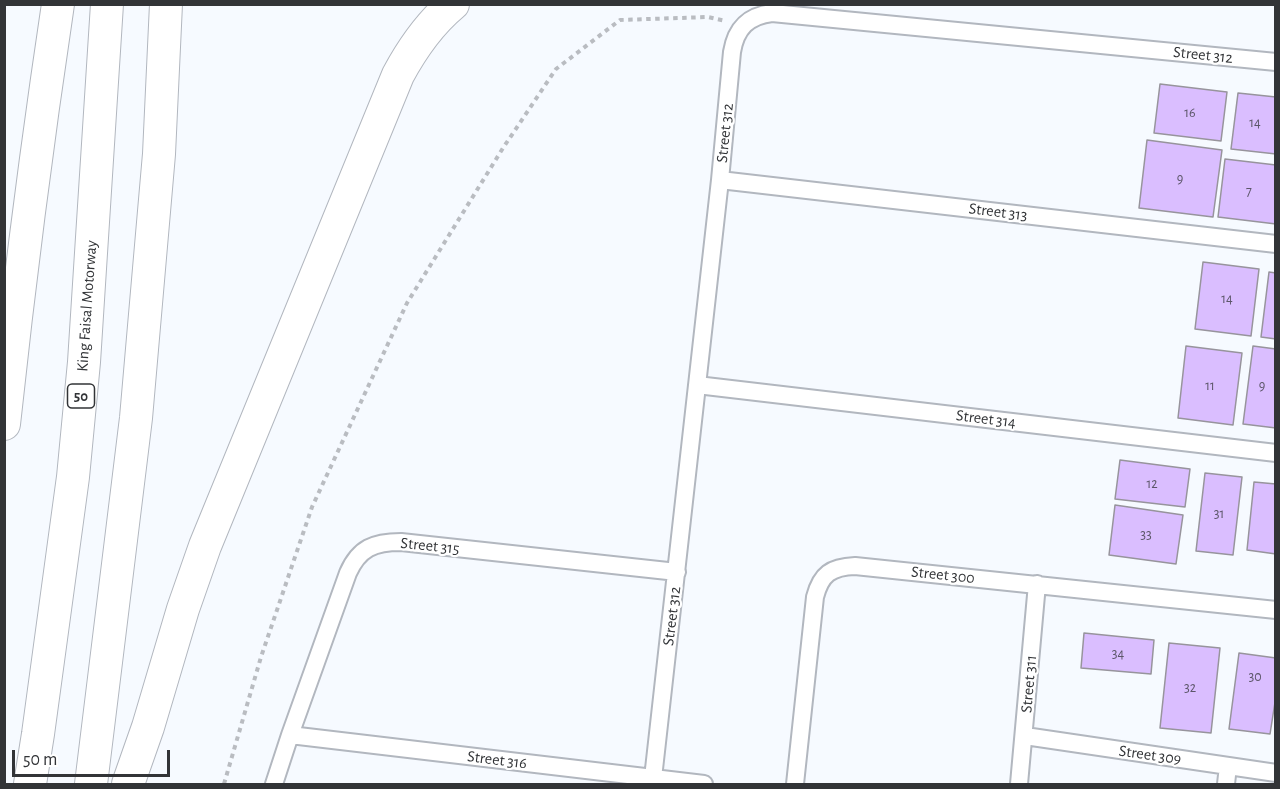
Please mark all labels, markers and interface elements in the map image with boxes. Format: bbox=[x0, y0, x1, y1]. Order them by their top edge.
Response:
street label: Street 312 bbox=[1172, 42, 1234, 68]
street label: Street 312 bbox=[712, 102, 738, 164]
house number: 16 bbox=[1184, 105, 1196, 121]
house number: 14 bbox=[1249, 115, 1261, 131]
house number: 9 bbox=[1177, 171, 1183, 187]
house number: 7 bbox=[1246, 183, 1252, 199]
street label: Street 313 bbox=[968, 199, 1028, 225]
street label: King Faisal Motorway bbox=[73, 240, 101, 372]
house number: 14 bbox=[1221, 291, 1233, 307]
house number: 11 bbox=[1205, 378, 1215, 394]
house number: 9 bbox=[1259, 378, 1265, 394]
road number: 50 bbox=[68, 384, 94, 408]
street label: Street 314 bbox=[955, 406, 1017, 432]
house number: 12 bbox=[1146, 476, 1158, 492]
house number: 31 bbox=[1214, 506, 1224, 522]
house number: 33 bbox=[1140, 527, 1152, 543]
street label: Street 315 bbox=[400, 533, 460, 559]
street label: Street 300 bbox=[910, 562, 976, 588]
street label: Street 312 bbox=[659, 585, 685, 647]
house number: 34 bbox=[1112, 646, 1124, 662]
street label: Street 311 bbox=[1017, 654, 1041, 714]
house number: 30 bbox=[1248, 669, 1262, 685]
house number: 32 bbox=[1184, 680, 1196, 696]
scale bar bbox=[15, 738, 172, 776]
street label: Street 309 bbox=[1118, 741, 1182, 769]
street label: Street 316 bbox=[466, 747, 528, 773]
text: 50 m bbox=[23, 751, 57, 769]

